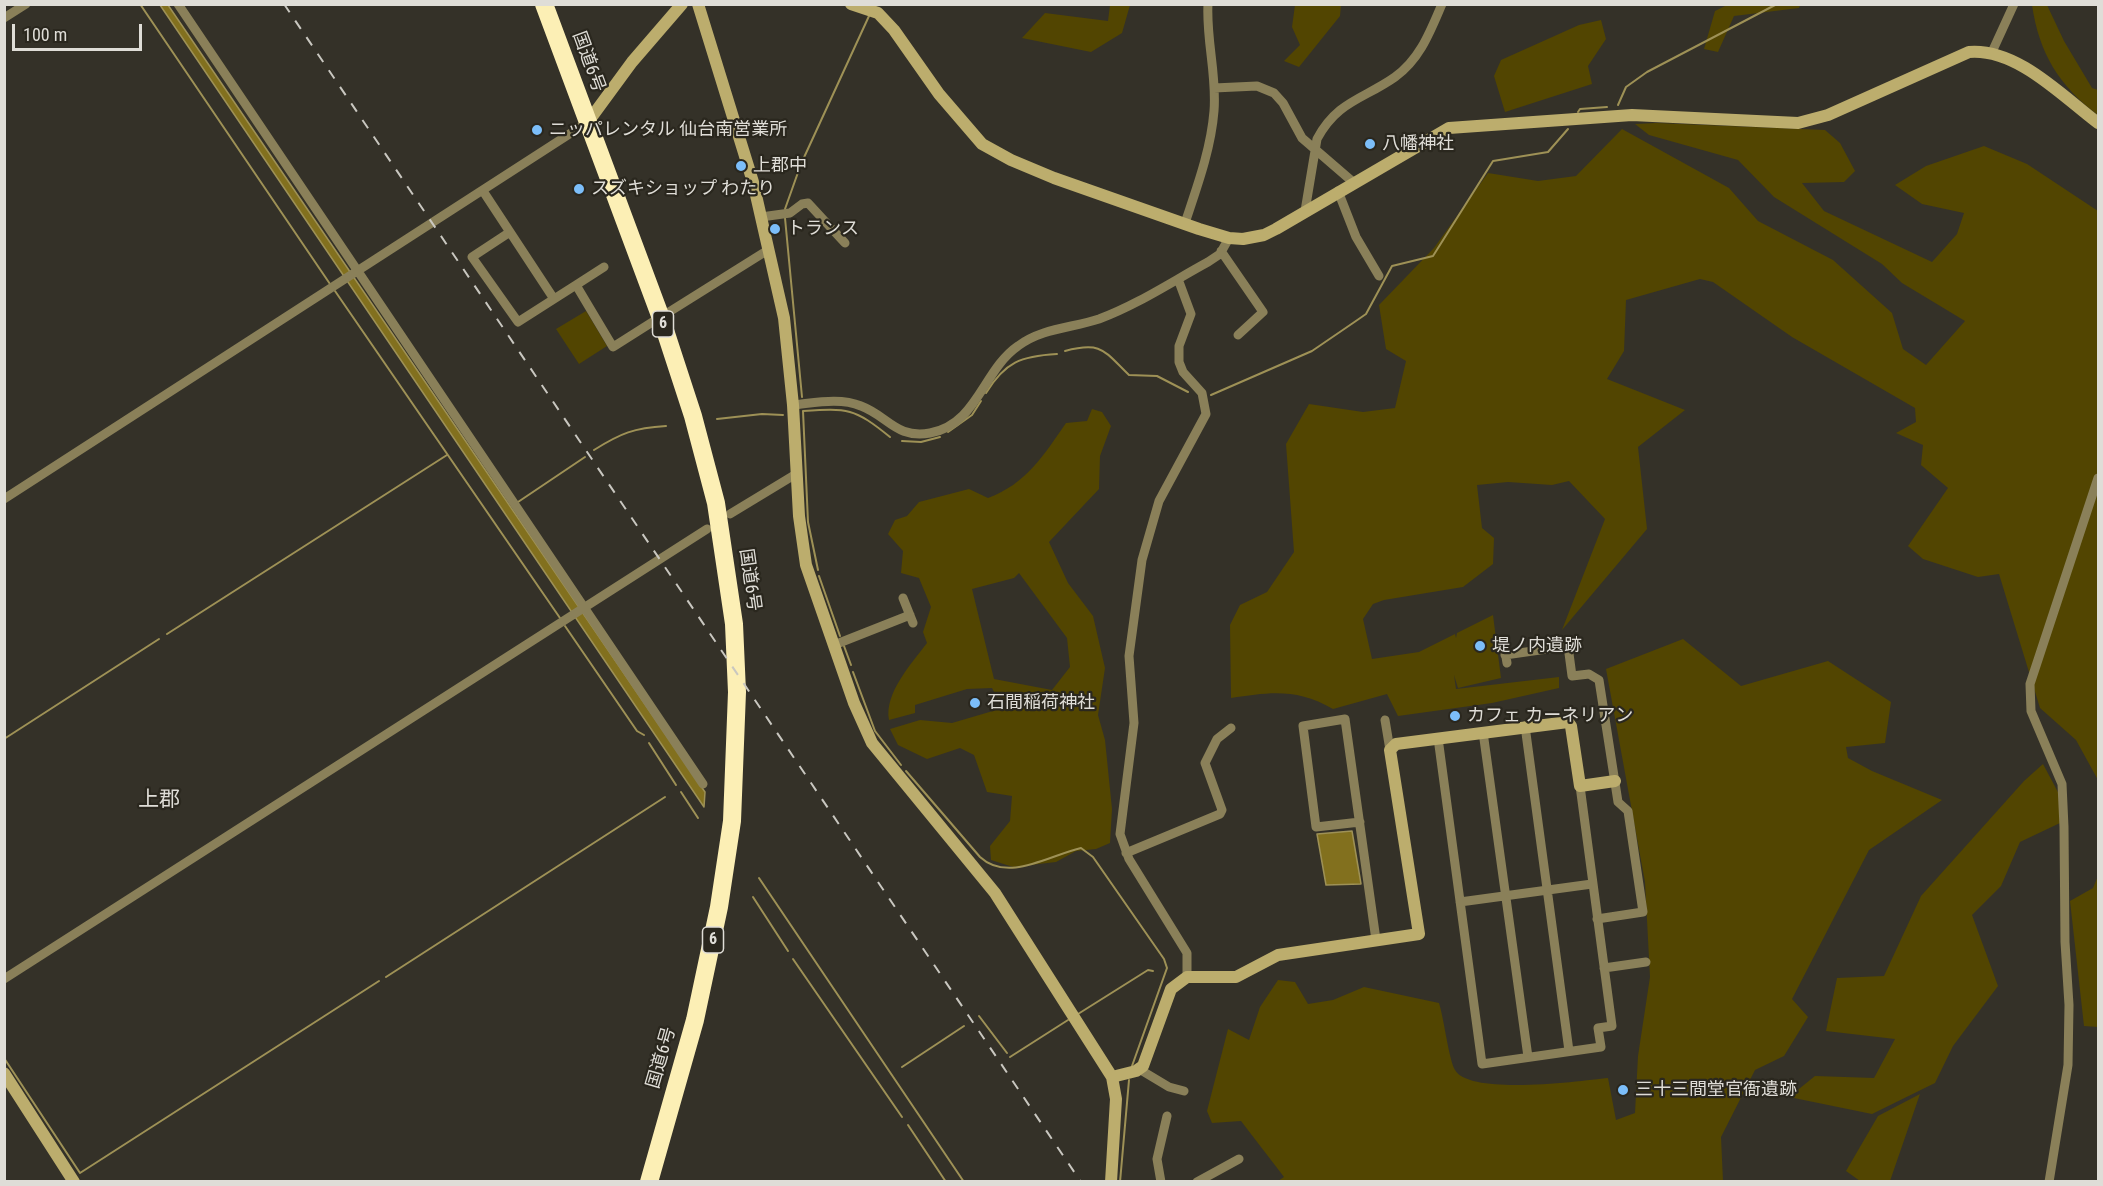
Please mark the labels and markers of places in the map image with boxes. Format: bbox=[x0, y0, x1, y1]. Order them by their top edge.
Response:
place label: ニッパレンタル 仙台南営業所 bbox=[549, 119, 787, 141]
marker: ニッパレンタル 仙台南営業所 bbox=[530, 123, 544, 137]
place label: 八幡神社 bbox=[1382, 133, 1454, 155]
marker: 八幡神社 bbox=[1363, 137, 1377, 151]
place label: 上郡中 bbox=[753, 155, 807, 177]
marker: 上郡中 bbox=[734, 159, 748, 173]
place label: スズキショップ わたり bbox=[591, 178, 775, 200]
marker: スズキショップ わたり bbox=[572, 182, 586, 196]
place label: トランス bbox=[787, 218, 859, 240]
marker: トランス bbox=[768, 222, 782, 236]
place label: 堤ノ内遺跡 bbox=[1492, 635, 1582, 657]
marker: 堤ノ内遺跡 bbox=[1473, 639, 1487, 653]
place label: 石間稲荷神社 bbox=[987, 692, 1095, 714]
marker: 石間稲荷神社 bbox=[968, 696, 982, 710]
place label: カフェ カーネリアン bbox=[1467, 705, 1633, 727]
marker: カフェ カーネリアン bbox=[1448, 709, 1462, 723]
place label: 三十三間堂官衙遺跡 bbox=[1635, 1079, 1797, 1101]
marker: 三十三間堂官衙遺跡 bbox=[1616, 1083, 1630, 1097]

